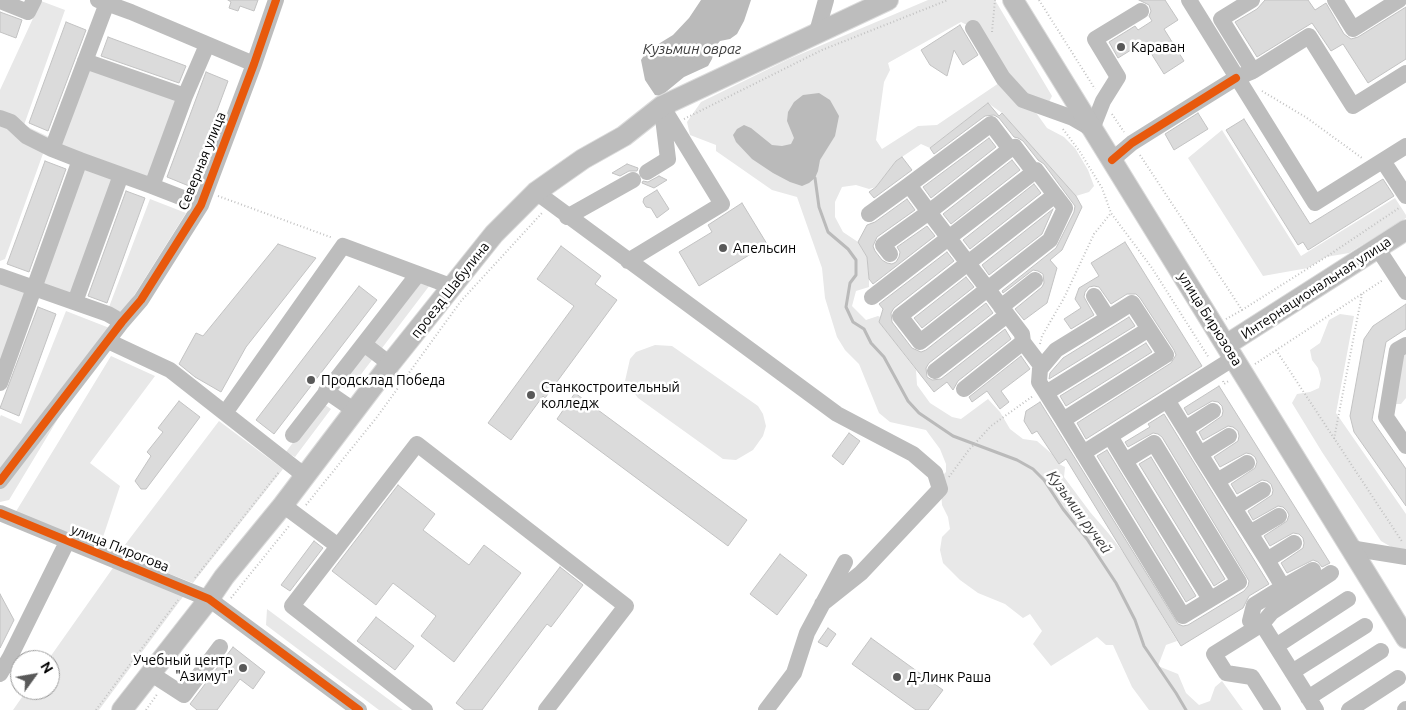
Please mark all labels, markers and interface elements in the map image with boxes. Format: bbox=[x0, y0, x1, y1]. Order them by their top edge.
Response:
place label: Караван bbox=[1131, 39, 1185, 55]
water label: Кузьмин овраг bbox=[643, 40, 741, 58]
marker: Караван bbox=[1115, 41, 1127, 53]
street label: Северная улица bbox=[175, 109, 229, 213]
street label: Интернациональная улица bbox=[1238, 233, 1394, 343]
street label: проезд Шабулина bbox=[407, 238, 493, 342]
place label: Апельсин bbox=[733, 240, 796, 256]
marker: Апельсин bbox=[717, 242, 729, 254]
street label: улица Бирюзова bbox=[1174, 269, 1246, 369]
place label: Продсклад Победа bbox=[321, 372, 445, 388]
marker: Продсклад Победа bbox=[305, 374, 317, 386]
place label: Станкостроительный колледж bbox=[541, 379, 680, 412]
marker: Станкостроительный колледж bbox=[525, 389, 537, 401]
water label: Кузьмин ручей bbox=[1043, 467, 1115, 557]
street label: улица Пирогова bbox=[68, 521, 172, 575]
north arrow bbox=[10, 650, 60, 700]
place label: Учебный центр "Азимут" bbox=[133, 652, 233, 684]
text: N bbox=[37, 659, 56, 676]
marker: Учебный центр "Азимут" bbox=[237, 662, 249, 674]
place label: Д-Линк Раша bbox=[907, 669, 991, 685]
marker: Д-Линк Раша bbox=[891, 671, 903, 683]

